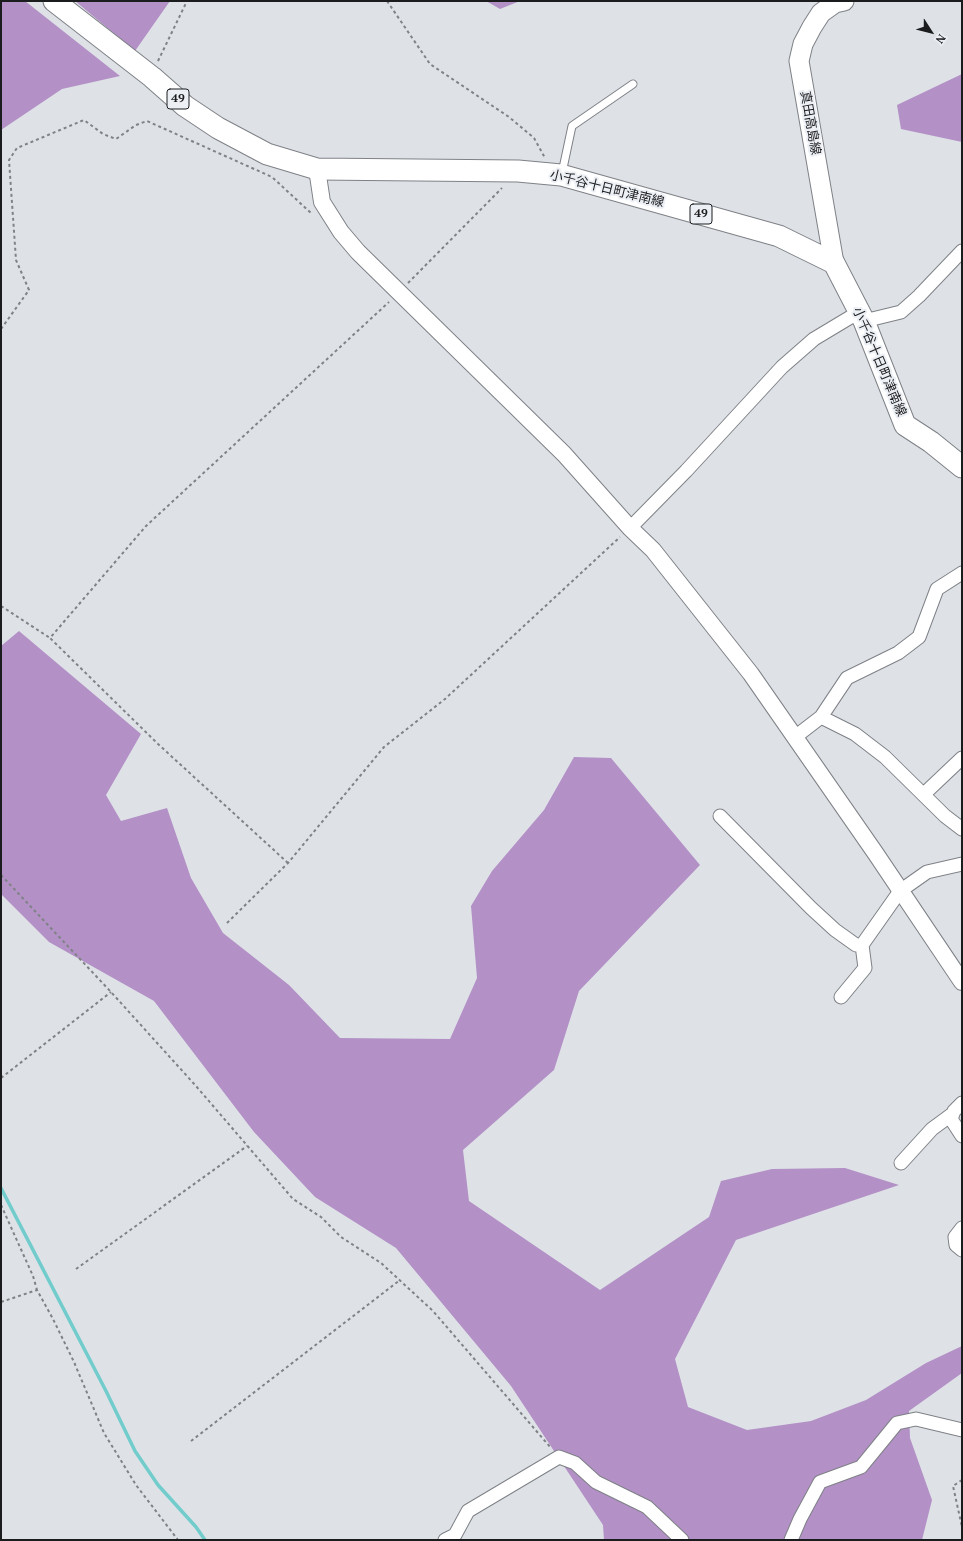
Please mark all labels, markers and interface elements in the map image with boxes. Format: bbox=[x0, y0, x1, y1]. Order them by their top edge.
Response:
north arrow bbox=[911, 12, 951, 52]
text: N bbox=[933, 32, 949, 47]
road number: 49 bbox=[167, 89, 189, 109]
street label: 真田高島線 bbox=[797, 90, 823, 156]
street label: 小千谷十日町津南線 bbox=[548, 167, 666, 211]
road number: 49 bbox=[690, 204, 712, 224]
street label: 小千谷十日町津南線 bbox=[849, 305, 909, 419]

